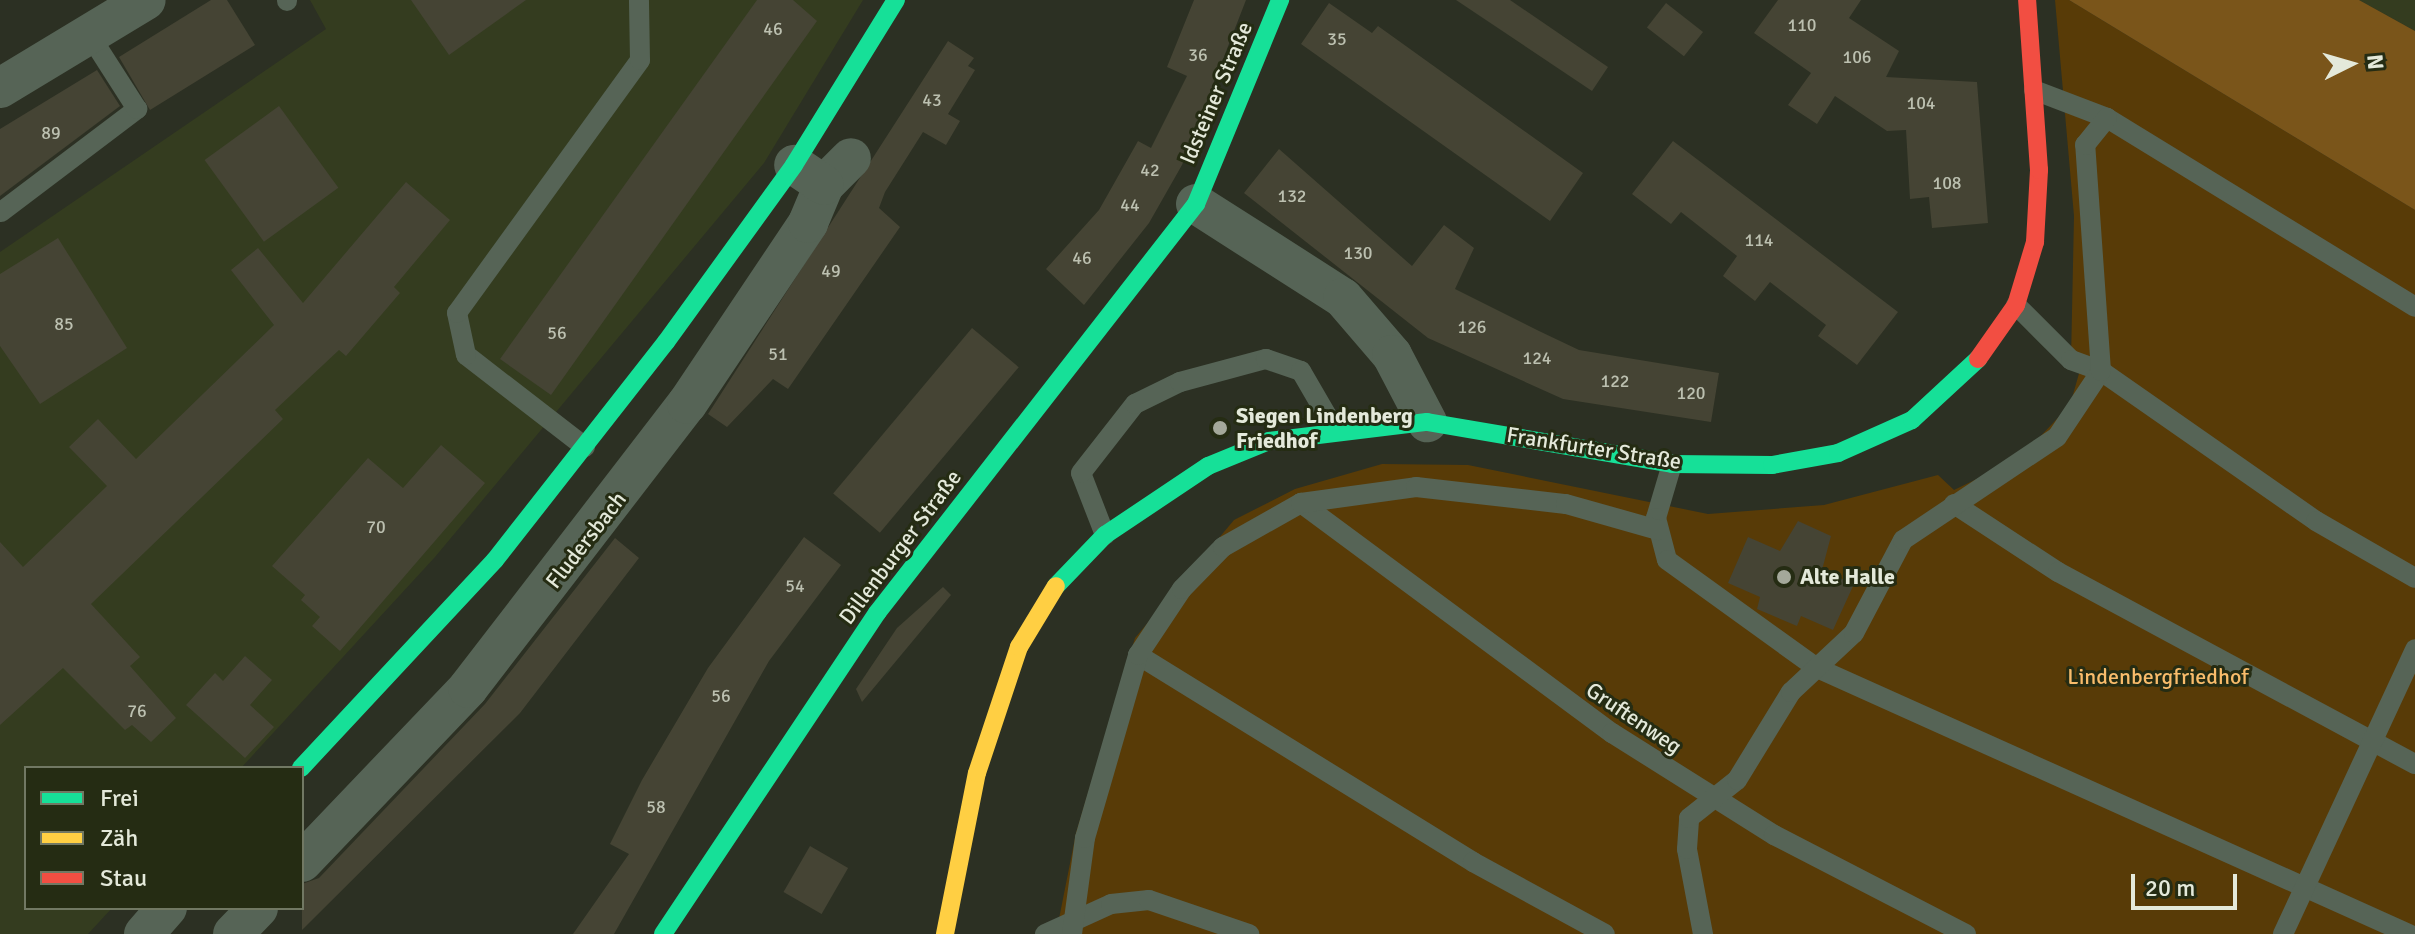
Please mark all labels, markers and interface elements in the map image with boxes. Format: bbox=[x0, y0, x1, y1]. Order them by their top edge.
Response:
house number: 110 bbox=[1787, 14, 1817, 36]
house number: 46 bbox=[763, 18, 783, 40]
street label: Idsteiner Straße bbox=[1174, 18, 1258, 168]
north arrow bbox=[2311, 24, 2391, 104]
house number: 35 bbox=[1327, 28, 1347, 50]
house number: 36 bbox=[1188, 44, 1208, 66]
house number: 106 bbox=[1842, 46, 1872, 68]
text: N bbox=[2361, 53, 2390, 71]
house number: 43 bbox=[922, 89, 942, 111]
house number: 104 bbox=[1906, 92, 1936, 114]
house number: 89 bbox=[41, 122, 61, 144]
house number: 42 bbox=[1140, 159, 1160, 181]
house number: 108 bbox=[1932, 172, 1962, 194]
house number: 132 bbox=[1277, 185, 1307, 207]
house number: 44 bbox=[1120, 194, 1140, 216]
house number: 114 bbox=[1744, 229, 1774, 251]
house number: 130 bbox=[1343, 242, 1373, 264]
house number: 46 bbox=[1072, 247, 1092, 269]
house number: 49 bbox=[821, 260, 841, 282]
house number: 85 bbox=[54, 313, 74, 335]
house number: 126 bbox=[1457, 316, 1487, 338]
house number: 56 bbox=[547, 322, 567, 344]
house number: 51 bbox=[768, 343, 788, 365]
house number: 124 bbox=[1522, 347, 1552, 369]
house number: 122 bbox=[1600, 370, 1630, 392]
house number: 120 bbox=[1676, 382, 1706, 404]
place label: Siegen Lindenberg Friedhof bbox=[1236, 402, 1413, 454]
marker: Siegen Lindenberg Friedhof bbox=[1211, 419, 1229, 437]
street label: Frankfurter Straße bbox=[1505, 421, 1683, 475]
street label: Dillenburger Straße bbox=[833, 465, 967, 629]
street label: Fludersbach bbox=[540, 487, 632, 593]
house number: 70 bbox=[366, 516, 386, 538]
place label: Alte Halle bbox=[1800, 564, 1895, 590]
marker: Alte Halle bbox=[1775, 568, 1793, 586]
house number: 54 bbox=[785, 575, 805, 597]
park label: Lindenbergfriedhof bbox=[2067, 664, 2249, 690]
street label: Gruftenweg bbox=[1581, 676, 1687, 760]
house number: 56 bbox=[711, 685, 731, 707]
house number: 76 bbox=[127, 700, 147, 722]
legend bbox=[24, 766, 304, 910]
text: Frei bbox=[100, 783, 139, 813]
house number: 58 bbox=[646, 796, 666, 818]
text: Zäh bbox=[100, 823, 138, 853]
scale bar bbox=[2135, 858, 2241, 908]
text: Stau bbox=[100, 863, 147, 893]
text: 20 m bbox=[2145, 873, 2195, 903]

